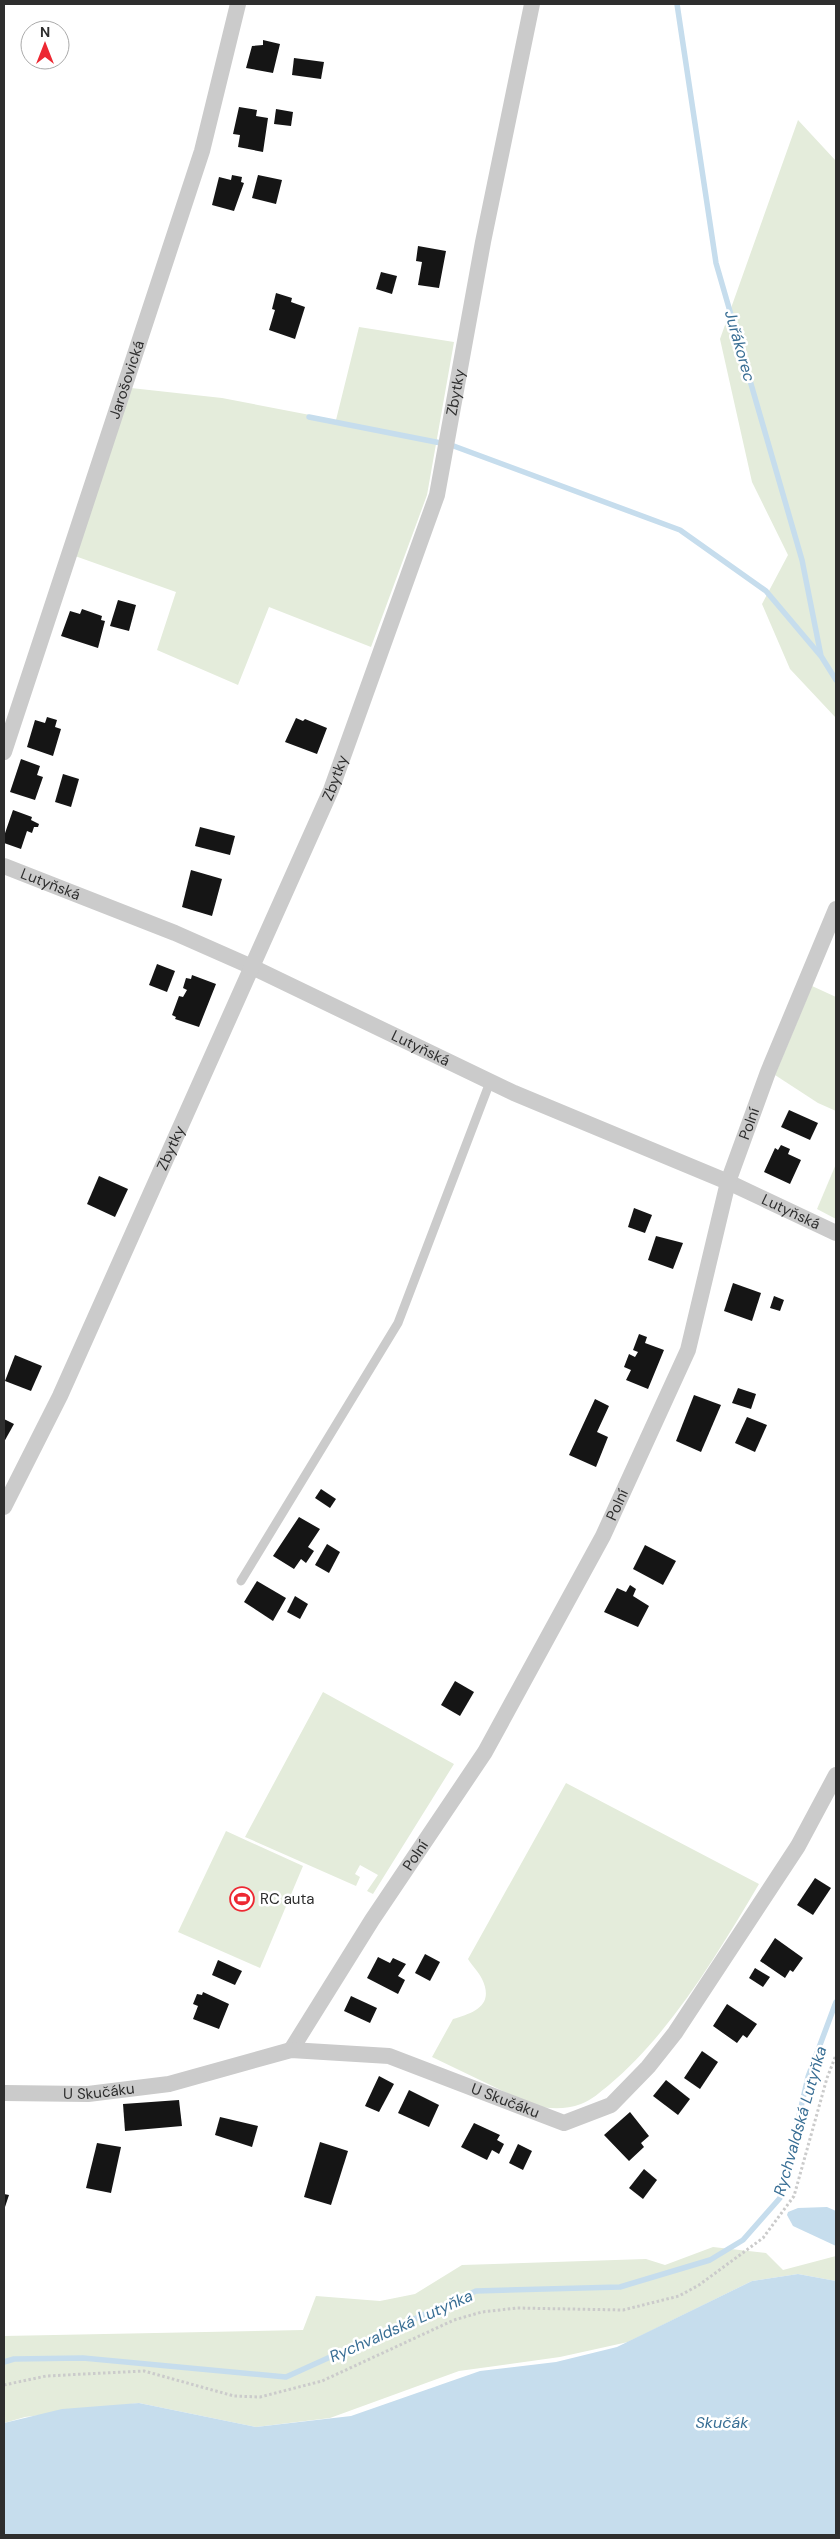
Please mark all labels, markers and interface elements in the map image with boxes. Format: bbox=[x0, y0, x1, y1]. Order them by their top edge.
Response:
north arrow bbox=[20, 20, 70, 70]
text: N bbox=[40, 23, 50, 41]
water label: Juřákorec bbox=[720, 308, 760, 384]
street label: Jarošovická bbox=[104, 338, 149, 422]
street label: Zbytky bbox=[442, 367, 470, 417]
street label: Zbytky bbox=[318, 752, 353, 804]
street label: Lutyňská bbox=[18, 864, 83, 905]
street label: Lutyňská bbox=[388, 1026, 453, 1071]
street label: Polní bbox=[734, 1104, 764, 1142]
street label: Zbytky bbox=[152, 1122, 190, 1174]
street label: Lutyňská bbox=[758, 1189, 824, 1234]
street label: Polní bbox=[601, 1485, 633, 1524]
street label: Polní bbox=[398, 1836, 433, 1874]
sports icon: RC auta bbox=[229, 1886, 255, 1912]
place label: RC auta bbox=[260, 1889, 314, 1909]
water label: Rychvaldská Lutyňka bbox=[769, 2043, 832, 2198]
street label: U Skučáku bbox=[63, 2078, 136, 2104]
street label: U Skučáku bbox=[468, 2078, 542, 2123]
water label: Rychvaldská Lutyňka bbox=[326, 2285, 476, 2367]
water label: Skučák bbox=[696, 2412, 749, 2433]

